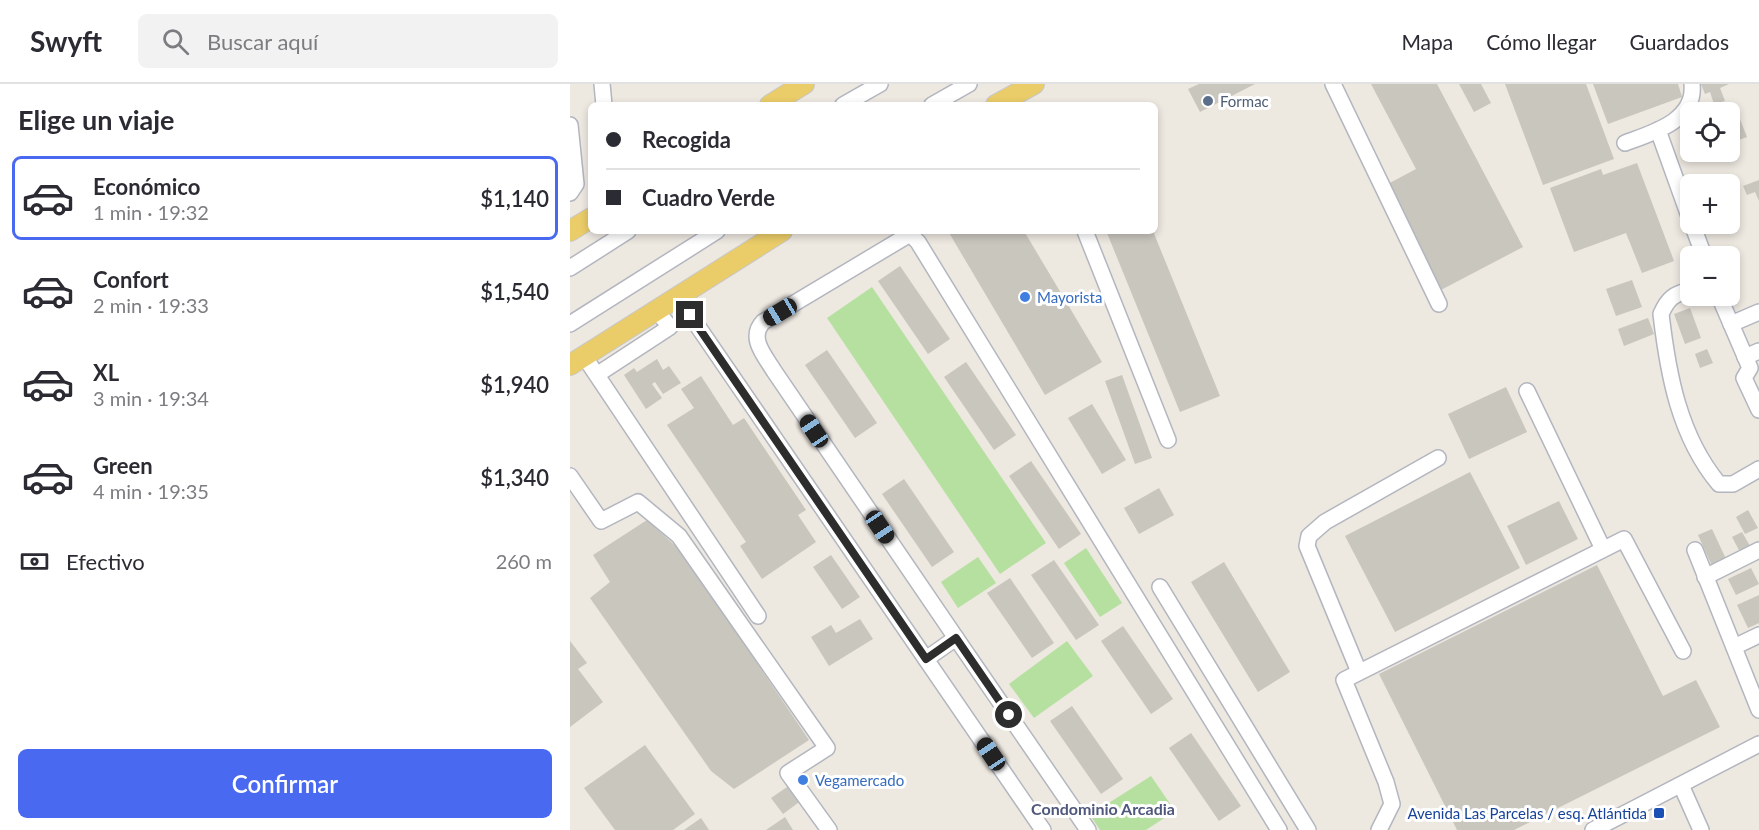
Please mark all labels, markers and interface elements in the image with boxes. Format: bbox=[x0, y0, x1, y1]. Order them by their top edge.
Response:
search box bbox=[138, 14, 558, 68]
text: Swyft bbox=[30, 24, 102, 58]
icon: search bbox=[159, 25, 192, 58]
text: Buscar aquí bbox=[207, 28, 318, 55]
text: Mapa bbox=[1401, 29, 1453, 54]
text: Cómo llegar bbox=[1486, 29, 1597, 54]
text: Guardados bbox=[1630, 29, 1729, 54]
place label: Formac bbox=[1220, 92, 1269, 110]
marker: Formac bbox=[1201, 94, 1215, 108]
map controls bbox=[1680, 102, 1740, 306]
button: locate bbox=[1680, 102, 1740, 162]
text: Elige un viaje bbox=[18, 103, 175, 136]
text: Recogida bbox=[642, 126, 731, 153]
icon: car bbox=[21, 171, 75, 225]
text: Económico bbox=[93, 173, 200, 200]
button: + bbox=[1680, 174, 1740, 234]
text: Cuadro Verde bbox=[642, 184, 775, 211]
text: $1,140 bbox=[480, 185, 549, 212]
text: 1 min · 19:32 bbox=[93, 200, 209, 224]
button: − bbox=[1680, 246, 1740, 306]
icon: car bbox=[21, 264, 75, 318]
text: Confort bbox=[93, 266, 169, 293]
text: $1,540 bbox=[480, 278, 549, 305]
place label: Mayorista bbox=[1037, 288, 1102, 306]
marker: Mayorista bbox=[1018, 290, 1032, 304]
text: 2 min · 19:33 bbox=[93, 293, 209, 317]
car bbox=[760, 295, 800, 329]
route end bbox=[676, 301, 703, 328]
icon: car bbox=[21, 357, 75, 411]
text: XL bbox=[93, 359, 119, 386]
text: $1,940 bbox=[480, 371, 549, 398]
text: 3 min · 19:34 bbox=[93, 386, 209, 410]
car bbox=[796, 411, 832, 451]
icon: car bbox=[21, 450, 75, 504]
text: Green bbox=[93, 452, 153, 479]
text: $1,340 bbox=[480, 464, 549, 491]
text: 4 min · 19:35 bbox=[93, 479, 209, 503]
car bbox=[862, 507, 898, 547]
icon: cash bbox=[18, 545, 51, 578]
text: Efectivo bbox=[66, 548, 145, 575]
text: 260 m bbox=[496, 549, 552, 573]
route start bbox=[995, 701, 1022, 728]
car bbox=[973, 734, 1009, 774]
button: Confirmar bbox=[18, 749, 552, 818]
place label: Vegamercado bbox=[815, 771, 904, 789]
marker: Vegamercado bbox=[796, 773, 810, 787]
district label: Condominio Arcadia bbox=[1031, 799, 1175, 818]
place label: Avenida Las Parcelas / esq. Atlántida bbox=[1407, 804, 1647, 822]
marker: Avenida Las Parcelas / esq. Atlántida bbox=[1652, 806, 1666, 820]

